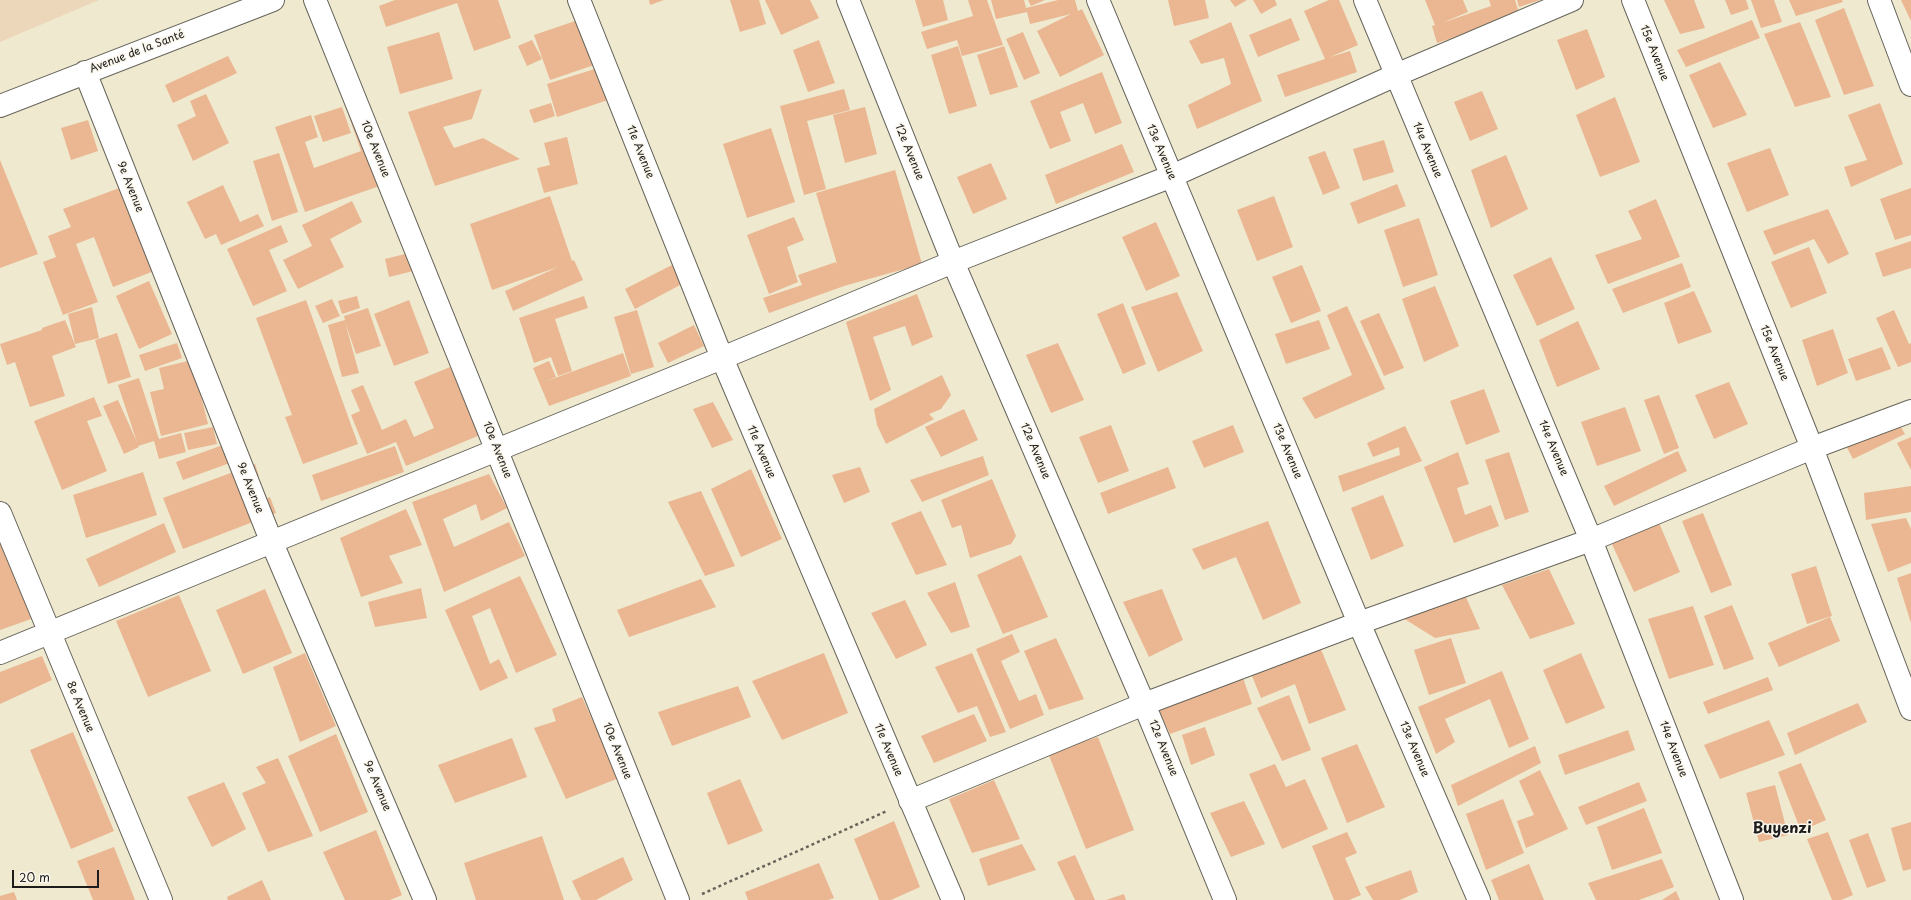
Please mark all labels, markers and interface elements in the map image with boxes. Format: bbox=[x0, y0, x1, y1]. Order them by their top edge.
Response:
street label: 15e Avenue bbox=[1637, 23, 1671, 83]
street label: Avenue de la Santé bbox=[88, 28, 186, 76]
street label: 10e Avenue bbox=[358, 119, 392, 179]
street label: 14e Avenue bbox=[1409, 120, 1445, 180]
street label: 12e Avenue bbox=[892, 122, 926, 182]
street label: 13e Avenue bbox=[1143, 122, 1179, 182]
street label: 11e Avenue bbox=[623, 123, 657, 181]
street label: 9e Avenue bbox=[114, 160, 146, 214]
street label: 15e Avenue bbox=[1757, 323, 1791, 383]
street label: 14e Avenue bbox=[1535, 418, 1571, 478]
street label: 10e Avenue bbox=[480, 420, 514, 480]
street label: 12e Avenue bbox=[1017, 421, 1053, 481]
street label: 13e Avenue bbox=[1269, 421, 1305, 481]
street label: 11e Avenue bbox=[744, 424, 778, 480]
street label: 9e Avenue bbox=[234, 461, 266, 515]
street label: 8e Avenue bbox=[63, 680, 97, 734]
street label: 12e Avenue bbox=[1146, 718, 1180, 778]
street label: 13e Avenue bbox=[1396, 719, 1432, 779]
street label: 14e Avenue bbox=[1656, 719, 1690, 779]
street label: 10e Avenue bbox=[600, 721, 634, 781]
street label: 11e Avenue bbox=[871, 722, 905, 778]
street label: 9e Avenue bbox=[360, 759, 394, 813]
district label: Buyenzi bbox=[1752, 820, 1812, 838]
scale bar bbox=[14, 862, 101, 888]
text: 20 m bbox=[19, 868, 50, 886]

